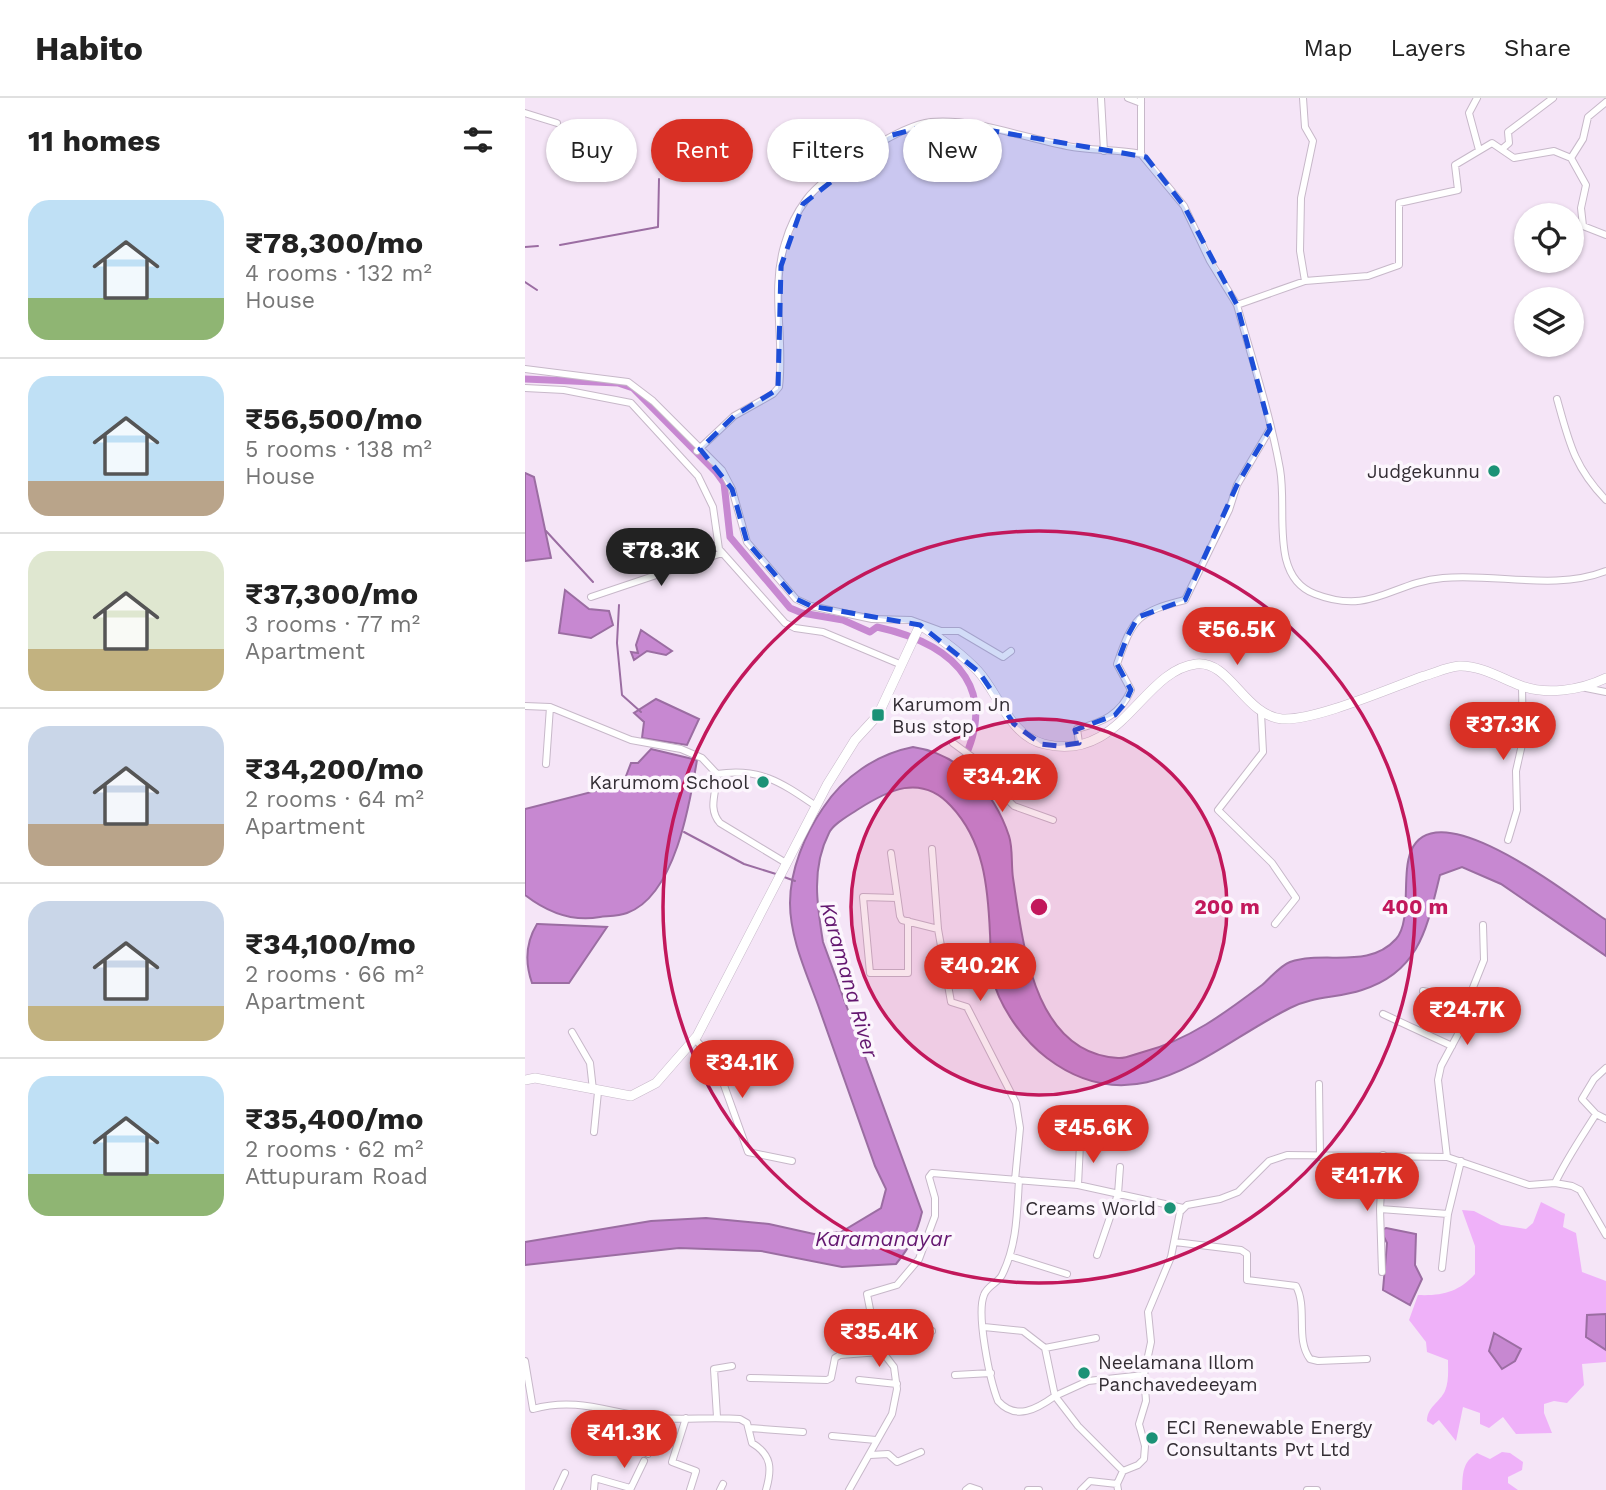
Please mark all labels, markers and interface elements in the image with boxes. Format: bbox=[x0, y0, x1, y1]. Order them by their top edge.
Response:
text: Habito bbox=[35, 29, 143, 68]
text: Map bbox=[1304, 34, 1352, 62]
text: Layers bbox=[1390, 34, 1466, 62]
text: Share bbox=[1504, 34, 1571, 62]
chip: Buy bbox=[546, 119, 637, 182]
chip: Rent bbox=[651, 119, 753, 182]
chip: Filters bbox=[767, 119, 889, 182]
chip: New bbox=[903, 119, 1002, 182]
icon: filters bbox=[459, 121, 497, 159]
text: 11 homes bbox=[28, 123, 161, 158]
map controls bbox=[1514, 203, 1584, 357]
button: locate bbox=[1514, 203, 1584, 273]
text: ₹78,300/mo bbox=[245, 225, 423, 260]
icon: home bbox=[84, 228, 168, 312]
text: 4 rooms · 132 m² bbox=[245, 260, 432, 287]
text: House bbox=[245, 287, 315, 314]
button: layers bbox=[1514, 287, 1584, 357]
text: ₹56,500/mo bbox=[245, 401, 422, 436]
icon: home bbox=[84, 404, 168, 488]
text: 5 rooms · 138 m² bbox=[245, 436, 432, 463]
place label: Judgekunnu bbox=[1367, 460, 1480, 483]
text: House bbox=[245, 463, 315, 490]
marker: Judgekunnu bbox=[1486, 463, 1502, 479]
pin: ₹78.3K bbox=[604, 528, 718, 588]
text: ₹78.3K bbox=[622, 537, 700, 564]
text: ₹37,300/mo bbox=[245, 576, 418, 611]
icon: home bbox=[84, 579, 168, 663]
pin: ₹56.5K bbox=[1180, 608, 1294, 667]
text: 3 rooms · 77 m² bbox=[245, 611, 420, 638]
text: ₹56.5K bbox=[1198, 616, 1276, 643]
text: Apartment bbox=[245, 638, 365, 665]
place label: Karumom Jn Bus stop bbox=[892, 693, 1010, 738]
pin: ₹37.3K bbox=[1446, 702, 1560, 762]
marker: Karumom Jn Bus stop bbox=[870, 707, 886, 723]
text: ₹37.3K bbox=[1466, 711, 1540, 738]
text: ₹34,200/mo bbox=[245, 751, 424, 786]
icon: home bbox=[84, 754, 168, 838]
pin: ₹34.2K bbox=[945, 754, 1059, 814]
text: ₹34.2K bbox=[963, 763, 1041, 790]
place label: Karumom School bbox=[589, 771, 749, 794]
marker: Karumom School bbox=[755, 774, 771, 790]
text: 2 rooms · 64 m² bbox=[245, 786, 424, 813]
text: Apartment bbox=[245, 813, 365, 840]
text: 200 m bbox=[1194, 894, 1260, 919]
text: 400 m bbox=[1382, 894, 1448, 919]
centre of rings bbox=[1027, 895, 1051, 919]
water label: Karamana River bbox=[815, 899, 884, 1061]
text: ₹34,100/mo bbox=[245, 926, 416, 961]
icon: home bbox=[84, 929, 168, 1013]
pin: ₹40.2K bbox=[923, 944, 1037, 1003]
text: ₹40.2K bbox=[940, 952, 1020, 979]
text: 2 rooms · 66 m² bbox=[245, 961, 424, 988]
text: Apartment bbox=[245, 988, 365, 1015]
pin: ₹24.7K bbox=[1410, 988, 1524, 1047]
text: ₹24.7K bbox=[1429, 996, 1505, 1023]
pin: ₹34.1K bbox=[685, 1040, 799, 1100]
text: ₹34.1K bbox=[706, 1049, 778, 1076]
text: ₹35,400/mo bbox=[245, 1101, 423, 1136]
icon: home bbox=[84, 1104, 168, 1188]
pin: ₹45.6K bbox=[1036, 1105, 1150, 1165]
text: ₹45.6K bbox=[1054, 1114, 1132, 1141]
text: 2 rooms · 62 m² bbox=[245, 1136, 423, 1163]
pin: ₹41.7K bbox=[1310, 1154, 1424, 1213]
text: ₹41.7K bbox=[1331, 1162, 1403, 1189]
text: Attupuram Road bbox=[245, 1163, 428, 1190]
place label: Creams World bbox=[1025, 1197, 1156, 1220]
marker: Creams World bbox=[1162, 1200, 1178, 1216]
water label: Karamanayar bbox=[815, 1226, 952, 1251]
pin: ₹35.4K bbox=[822, 1310, 936, 1369]
text: ₹35.4K bbox=[840, 1318, 918, 1345]
place label: Neelamana Illom Panchavedeeyam bbox=[1098, 1351, 1258, 1396]
marker: Neelamana Illom Panchavedeeyam bbox=[1076, 1365, 1092, 1381]
pin: ₹41.3K bbox=[567, 1410, 681, 1470]
place label: ECI Renewable Energy Consultants Pvt Ltd bbox=[1166, 1416, 1373, 1461]
text: ₹41.3K bbox=[587, 1419, 661, 1446]
marker: ECI Renewable Energy Consultants Pvt Ltd bbox=[1144, 1430, 1160, 1446]

